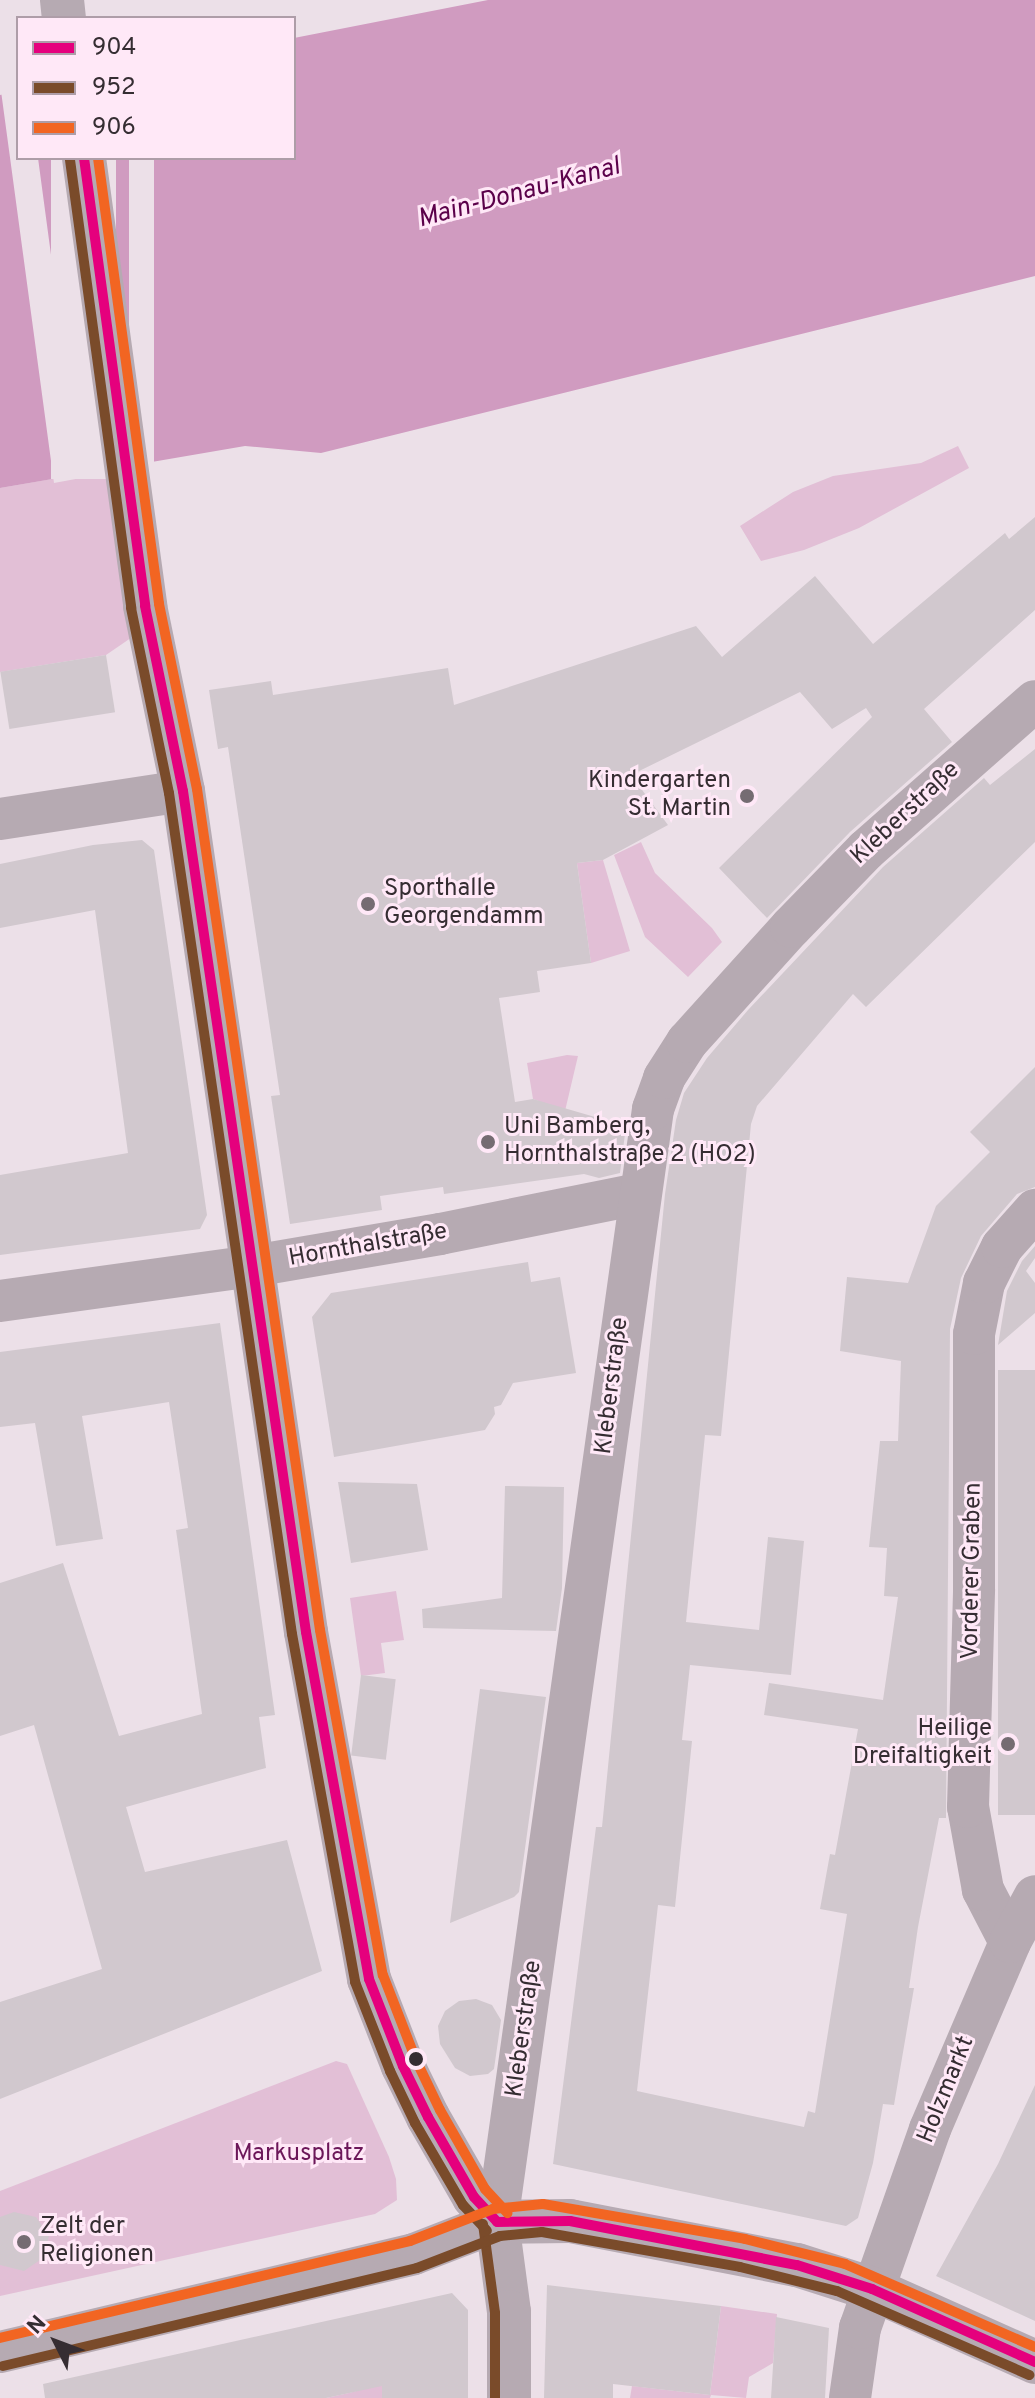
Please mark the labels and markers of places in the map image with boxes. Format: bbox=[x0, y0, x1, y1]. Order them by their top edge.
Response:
place label: Kindergarten St. Martin bbox=[588, 768, 731, 824]
marker: Kindergarten St. Martin bbox=[738, 787, 756, 805]
place label: Sporthalle Georgendamm bbox=[384, 876, 544, 932]
marker: Sporthalle Georgendamm bbox=[359, 895, 377, 913]
place label: Uni Bamberg, Hornthalstraße 2 (HO2) bbox=[504, 1114, 756, 1170]
marker: Uni Bamberg, Hornthalstraße 2 (HO2) bbox=[479, 1133, 497, 1151]
place label: Heilige Dreifaltigkeit bbox=[853, 1716, 992, 1772]
marker: Heilige Dreifaltigkeit bbox=[999, 1735, 1017, 1753]
unlabelled marker bbox=[408, 2051, 424, 2067]
place label: Zelt der Religionen bbox=[40, 2214, 154, 2270]
marker: Zelt der Religionen bbox=[15, 2233, 33, 2251]

